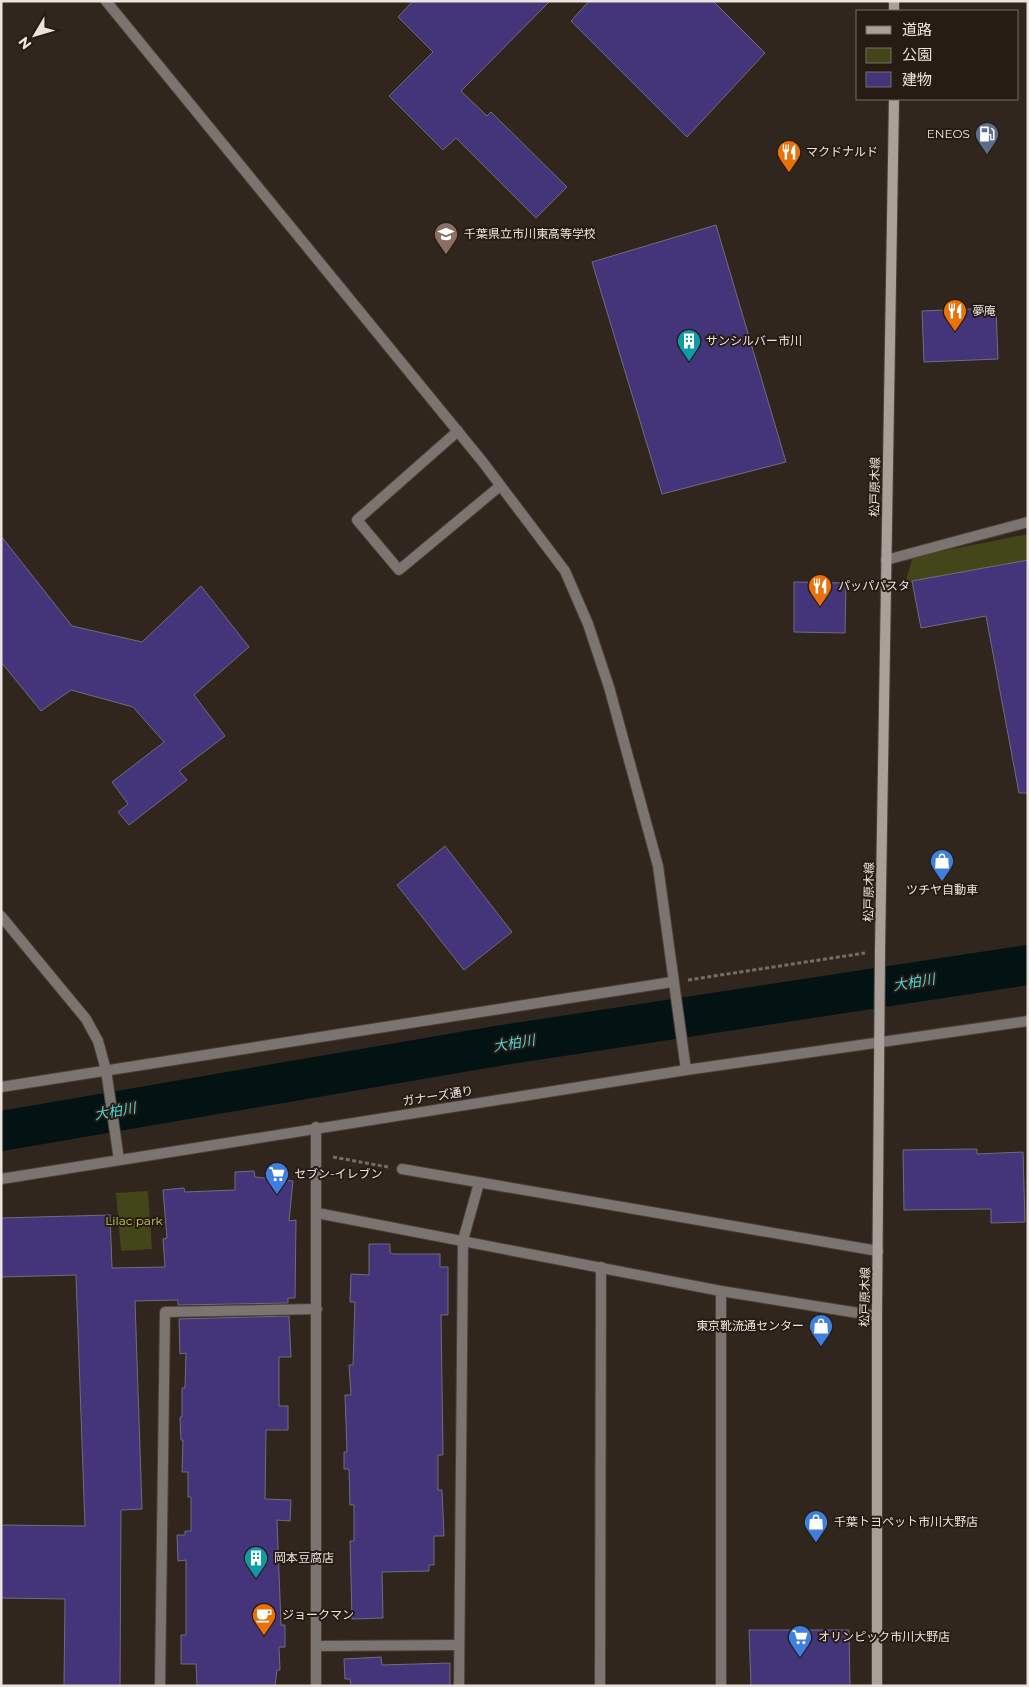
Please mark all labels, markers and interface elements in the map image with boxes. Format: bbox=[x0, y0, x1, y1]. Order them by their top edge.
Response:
north arrow bbox=[10, 10, 60, 60]
legend bbox=[856, 10, 1019, 100]
text: 道路 bbox=[902, 20, 932, 39]
text: N bbox=[14, 33, 35, 53]
text: 公園 bbox=[902, 45, 932, 64]
text: 建物 bbox=[902, 70, 932, 89]
fuel station icon: ENEOS bbox=[974, 121, 1000, 155]
place label: ENEOS bbox=[927, 126, 970, 141]
restaurant icon: マクドナルド bbox=[776, 139, 802, 173]
place label: マクドナルド bbox=[806, 144, 878, 159]
school or university icon: 千葉県立市川東高等学校 bbox=[433, 221, 459, 255]
place label: 千葉県立市川東高等学校 bbox=[464, 226, 596, 241]
restaurant icon: 夢庵 bbox=[942, 298, 968, 332]
place label: 夢庵 bbox=[972, 303, 996, 318]
building icon: サンシルバー市川 bbox=[676, 328, 702, 362]
place label: サンシルバー市川 bbox=[706, 333, 802, 348]
street label: 松戸原木線 bbox=[866, 457, 883, 517]
restaurant icon: パッパパスタ bbox=[807, 573, 833, 607]
place label: パッパパスタ bbox=[838, 578, 910, 593]
shop icon: ツチヤ自動車 bbox=[929, 848, 955, 882]
street label: 松戸原木線 bbox=[860, 862, 877, 922]
place label: ツチヤ自動車 bbox=[906, 882, 978, 897]
water label: 大柏川 bbox=[892, 970, 938, 994]
water label: 大柏川 bbox=[492, 1031, 538, 1055]
street label: ガナーズ通り bbox=[401, 1083, 474, 1108]
water label: 大柏川 bbox=[93, 1098, 139, 1124]
supermarket icon: セブン-イレブン bbox=[264, 1161, 290, 1195]
place label: セブン-イレブン bbox=[294, 1166, 383, 1181]
park label: Lilac park bbox=[105, 1213, 164, 1228]
street label: 松戸原木線 bbox=[856, 1267, 873, 1327]
shop icon: 東京靴流通センター bbox=[808, 1313, 834, 1347]
place label: 東京靴流通センター bbox=[696, 1318, 804, 1333]
shop icon: 千葉トヨペット市川大野店 bbox=[803, 1509, 829, 1543]
place label: 千葉トヨペット市川大野店 bbox=[834, 1514, 978, 1529]
building icon: 岡本豆腐店 bbox=[243, 1545, 269, 1579]
place label: 岡本豆腐店 bbox=[274, 1550, 334, 1565]
cafe icon: ジョークマン bbox=[251, 1602, 277, 1636]
place label: ジョークマン bbox=[282, 1607, 354, 1622]
supermarket icon: オリンピック市川大野店 bbox=[787, 1624, 813, 1658]
place label: オリンピック市川大野店 bbox=[818, 1629, 950, 1644]

